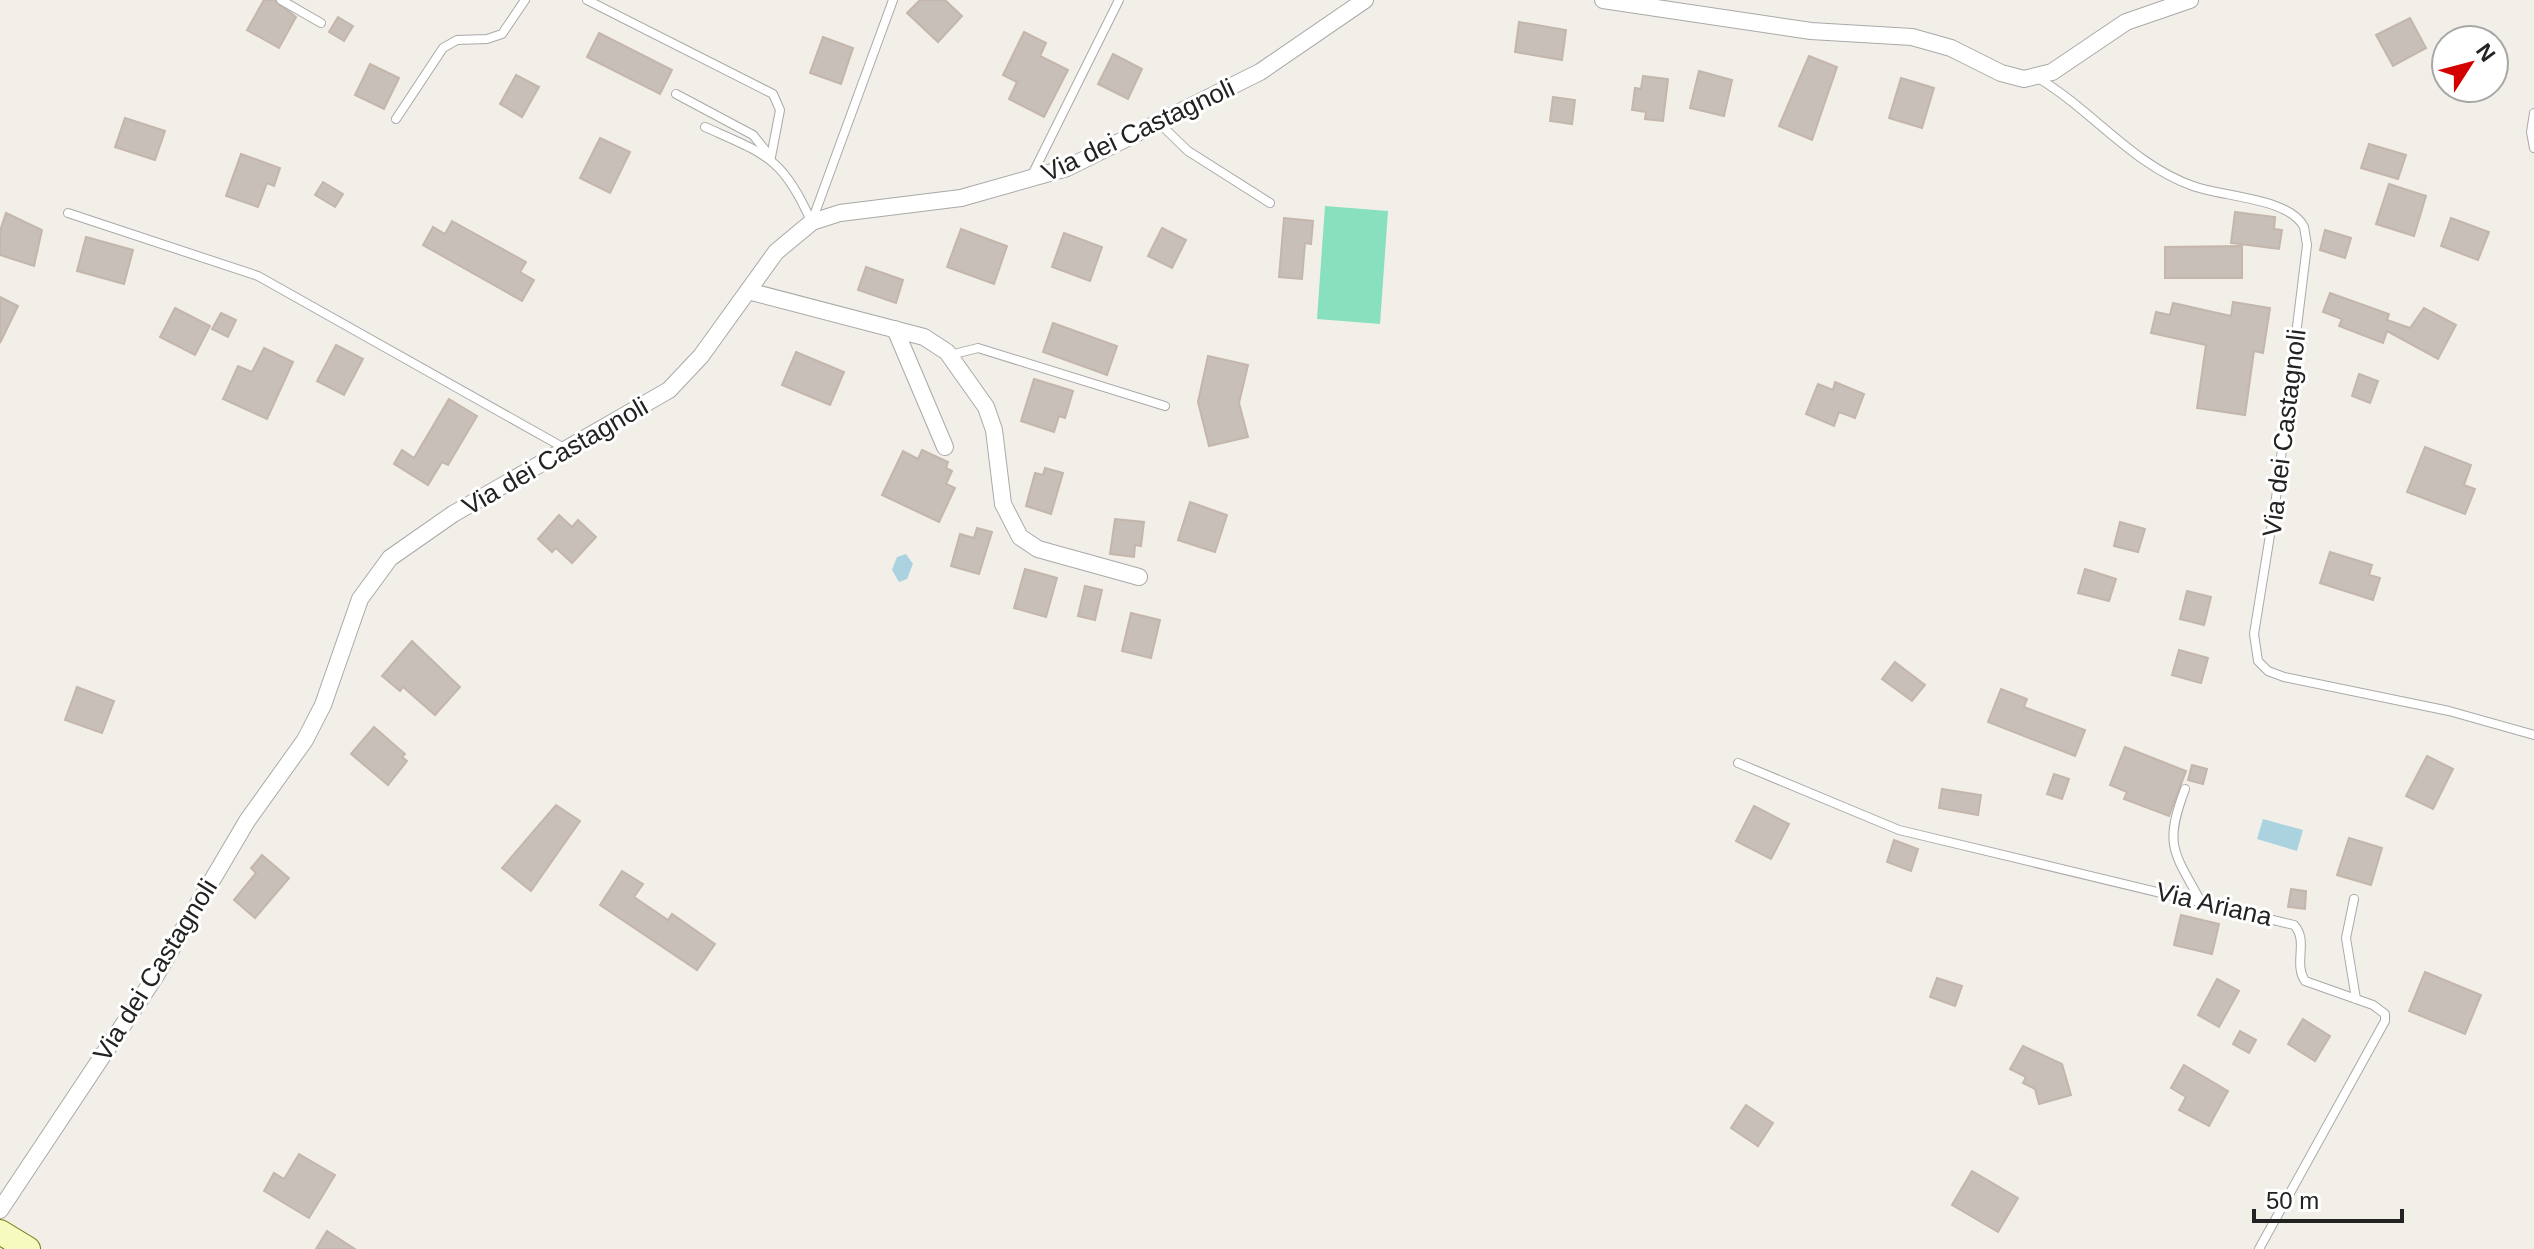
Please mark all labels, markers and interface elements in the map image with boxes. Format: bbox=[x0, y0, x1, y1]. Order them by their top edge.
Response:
north arrow bbox=[2430, 24, 2510, 104]
text: N bbox=[2471, 39, 2501, 66]
street label: Via dei Castagnoli bbox=[1037, 72, 1239, 188]
street label: Via dei Castagnoli bbox=[2256, 327, 2312, 539]
street label: Via dei Castagnoli bbox=[457, 391, 653, 521]
street label: Via dei Castagnoli bbox=[87, 873, 223, 1067]
street label: Via Ariana bbox=[2153, 876, 2275, 932]
scale bar bbox=[2254, 1173, 2402, 1223]
text: 50 m bbox=[2266, 1187, 2319, 1214]

